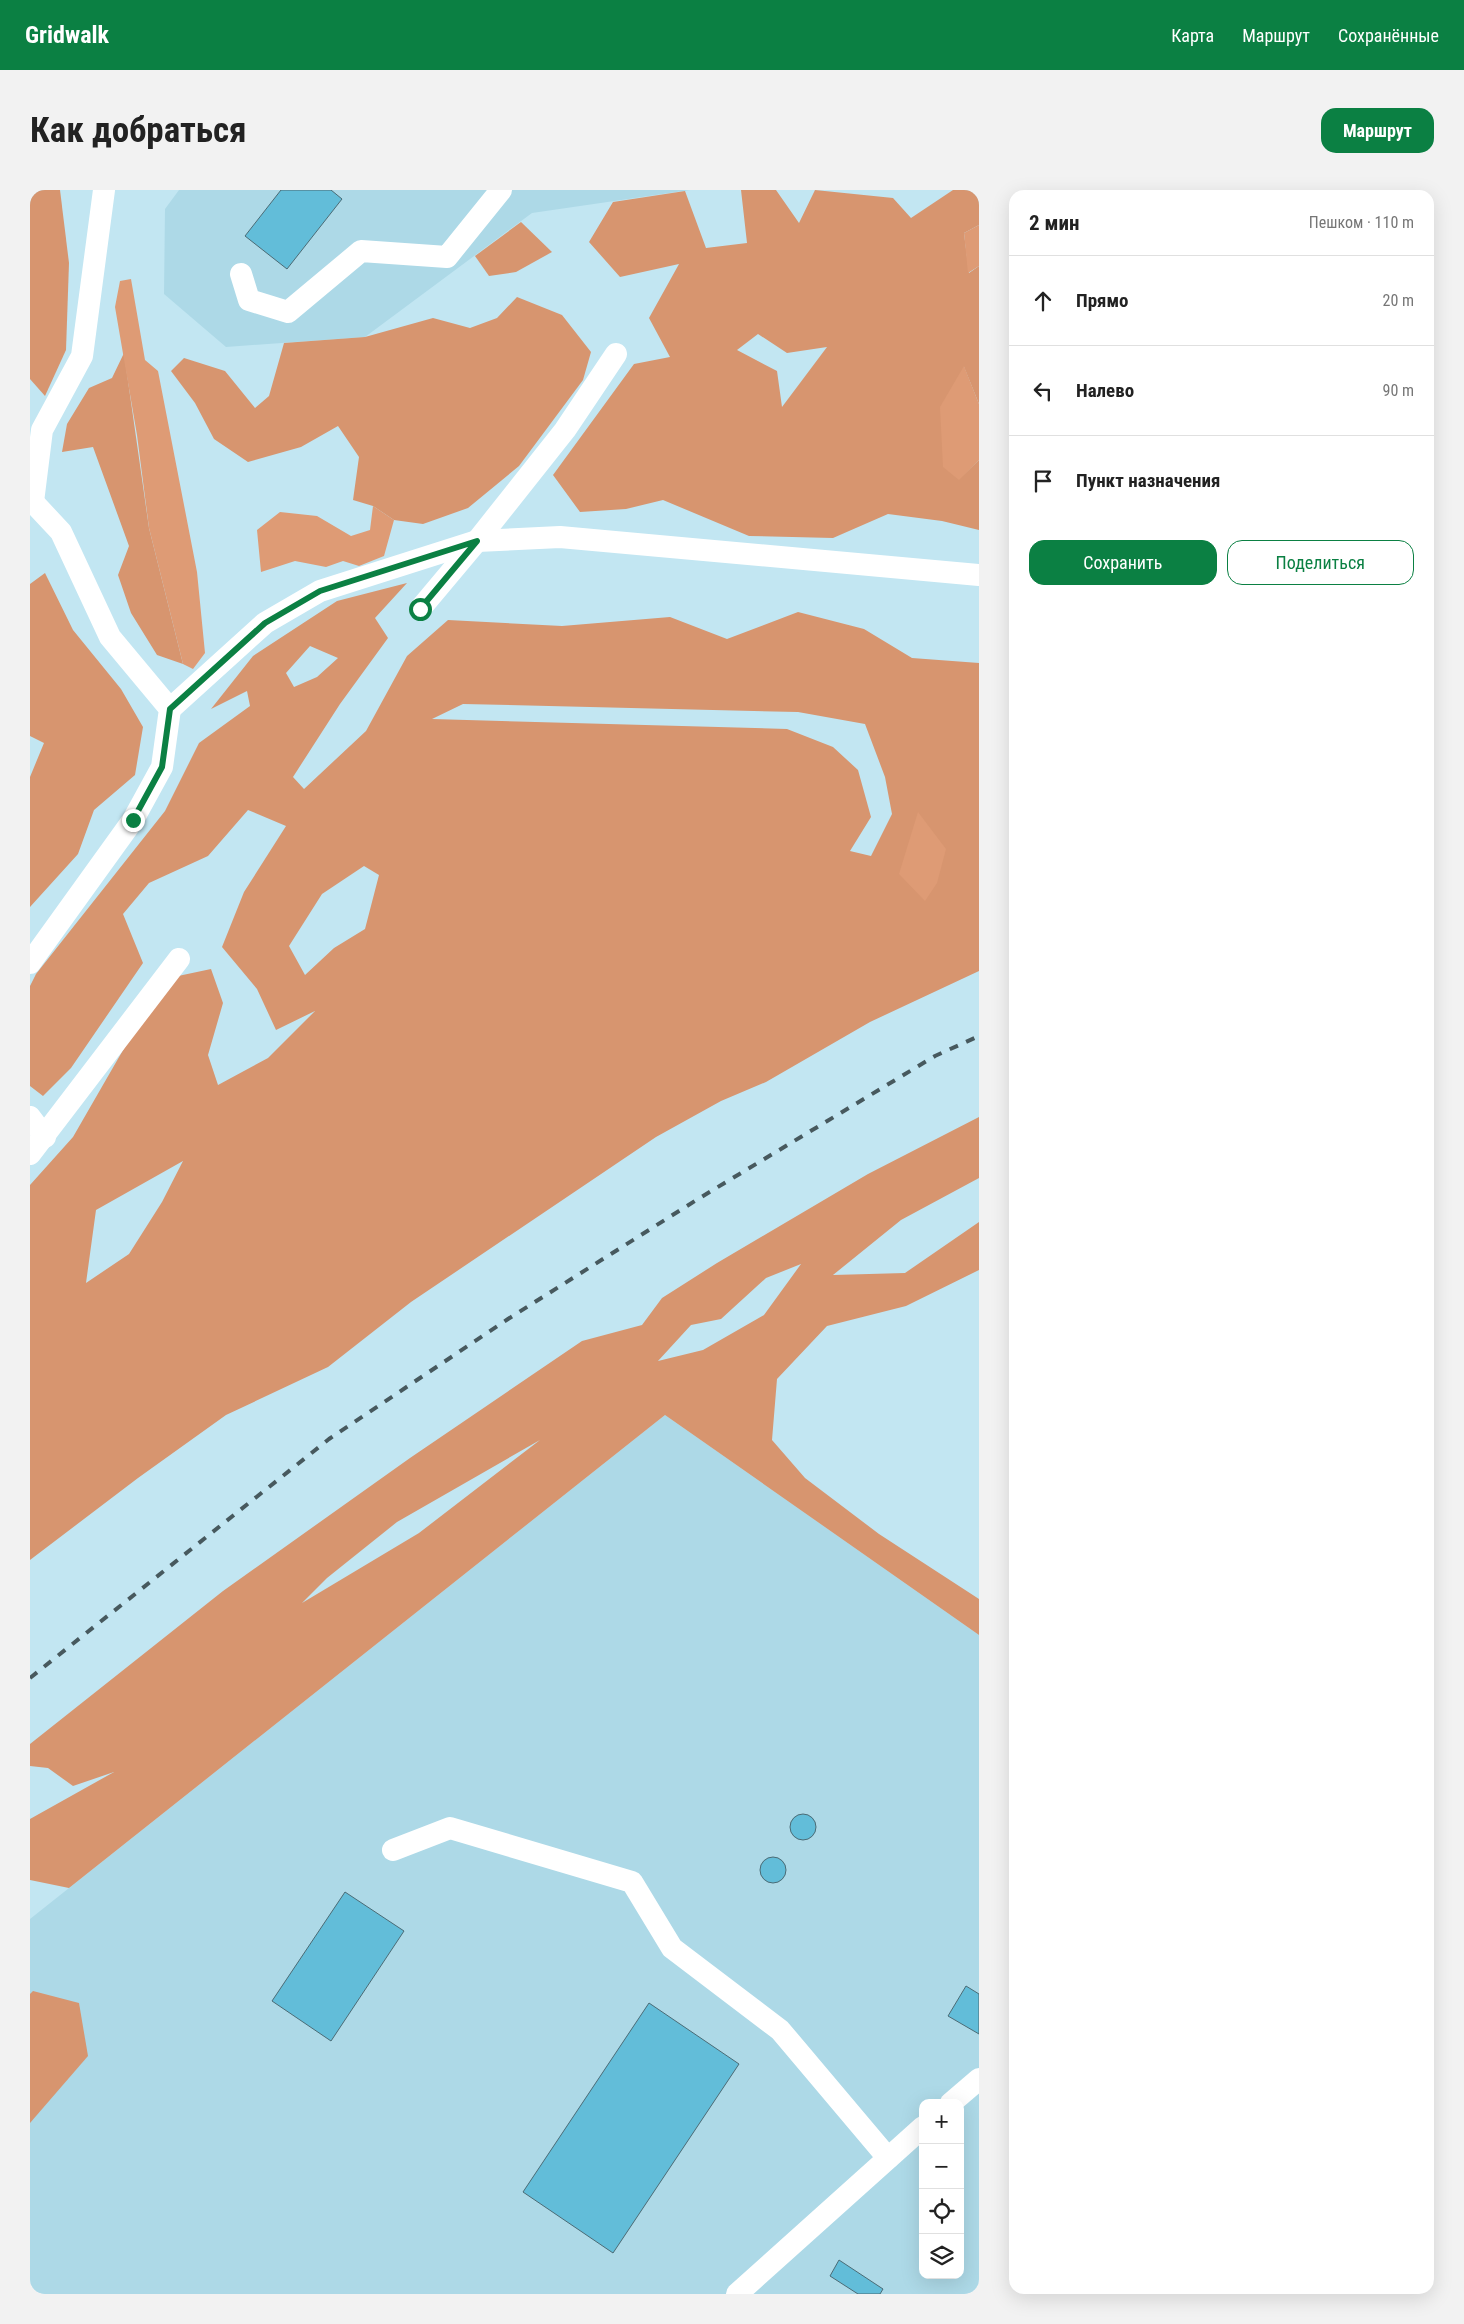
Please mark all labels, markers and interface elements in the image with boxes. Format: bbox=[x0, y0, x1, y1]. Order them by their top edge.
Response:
text: Gridwalk bbox=[25, 21, 109, 49]
text: Карта bbox=[1171, 25, 1214, 46]
text: Маршрут bbox=[1242, 25, 1310, 46]
text: Сохранённые bbox=[1338, 25, 1439, 46]
button: Маршрут bbox=[1321, 108, 1434, 153]
text: Как добраться bbox=[30, 110, 246, 151]
text: 2 мин bbox=[1029, 211, 1079, 235]
text: Пешком · 110 m bbox=[1309, 213, 1414, 232]
icon: ahead bbox=[1029, 287, 1057, 315]
text: Прямо bbox=[1076, 289, 1129, 312]
text: 20 m bbox=[1382, 291, 1414, 310]
icon: left bbox=[1029, 377, 1057, 405]
text: Налево bbox=[1076, 379, 1134, 402]
text: 90 m bbox=[1382, 381, 1414, 400]
icon: arrive bbox=[1029, 467, 1057, 495]
text: Пункт назначения bbox=[1076, 469, 1220, 492]
button: Сохранить bbox=[1029, 540, 1217, 585]
button: Поделиться bbox=[1227, 540, 1414, 585]
route start bbox=[409, 598, 432, 621]
route end bbox=[122, 809, 145, 832]
map controls bbox=[919, 2099, 964, 2279]
button: + bbox=[919, 2099, 964, 2144]
button: − bbox=[919, 2144, 964, 2189]
button: locate bbox=[919, 2189, 964, 2234]
button: layers bbox=[919, 2234, 964, 2279]

